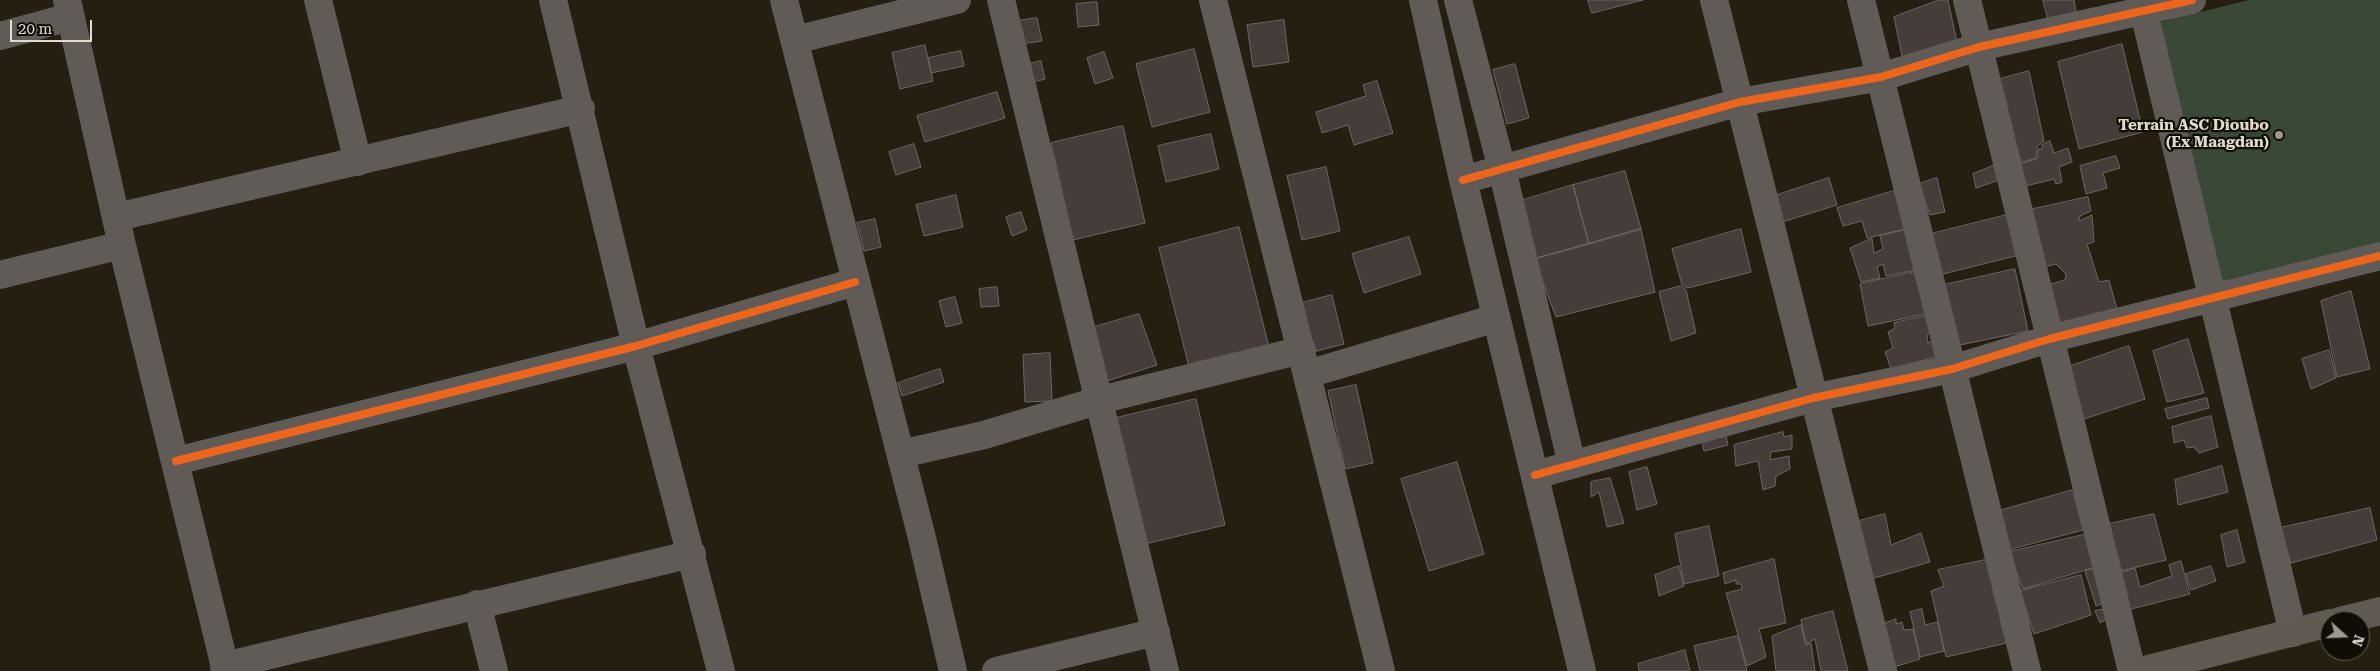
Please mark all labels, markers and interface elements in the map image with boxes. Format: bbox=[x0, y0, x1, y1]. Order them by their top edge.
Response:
scale bar bbox=[12, 10, 95, 42]
text: 20 m bbox=[18, 20, 52, 38]
place label: Terrain ASC Dioubo (Ex Maagdan) bbox=[2118, 117, 2269, 152]
marker: Terrain ASC Dioubo (Ex Maagdan) bbox=[2273, 129, 2285, 141]
north arrow bbox=[2320, 611, 2370, 661]
text: N bbox=[2349, 633, 2368, 649]

